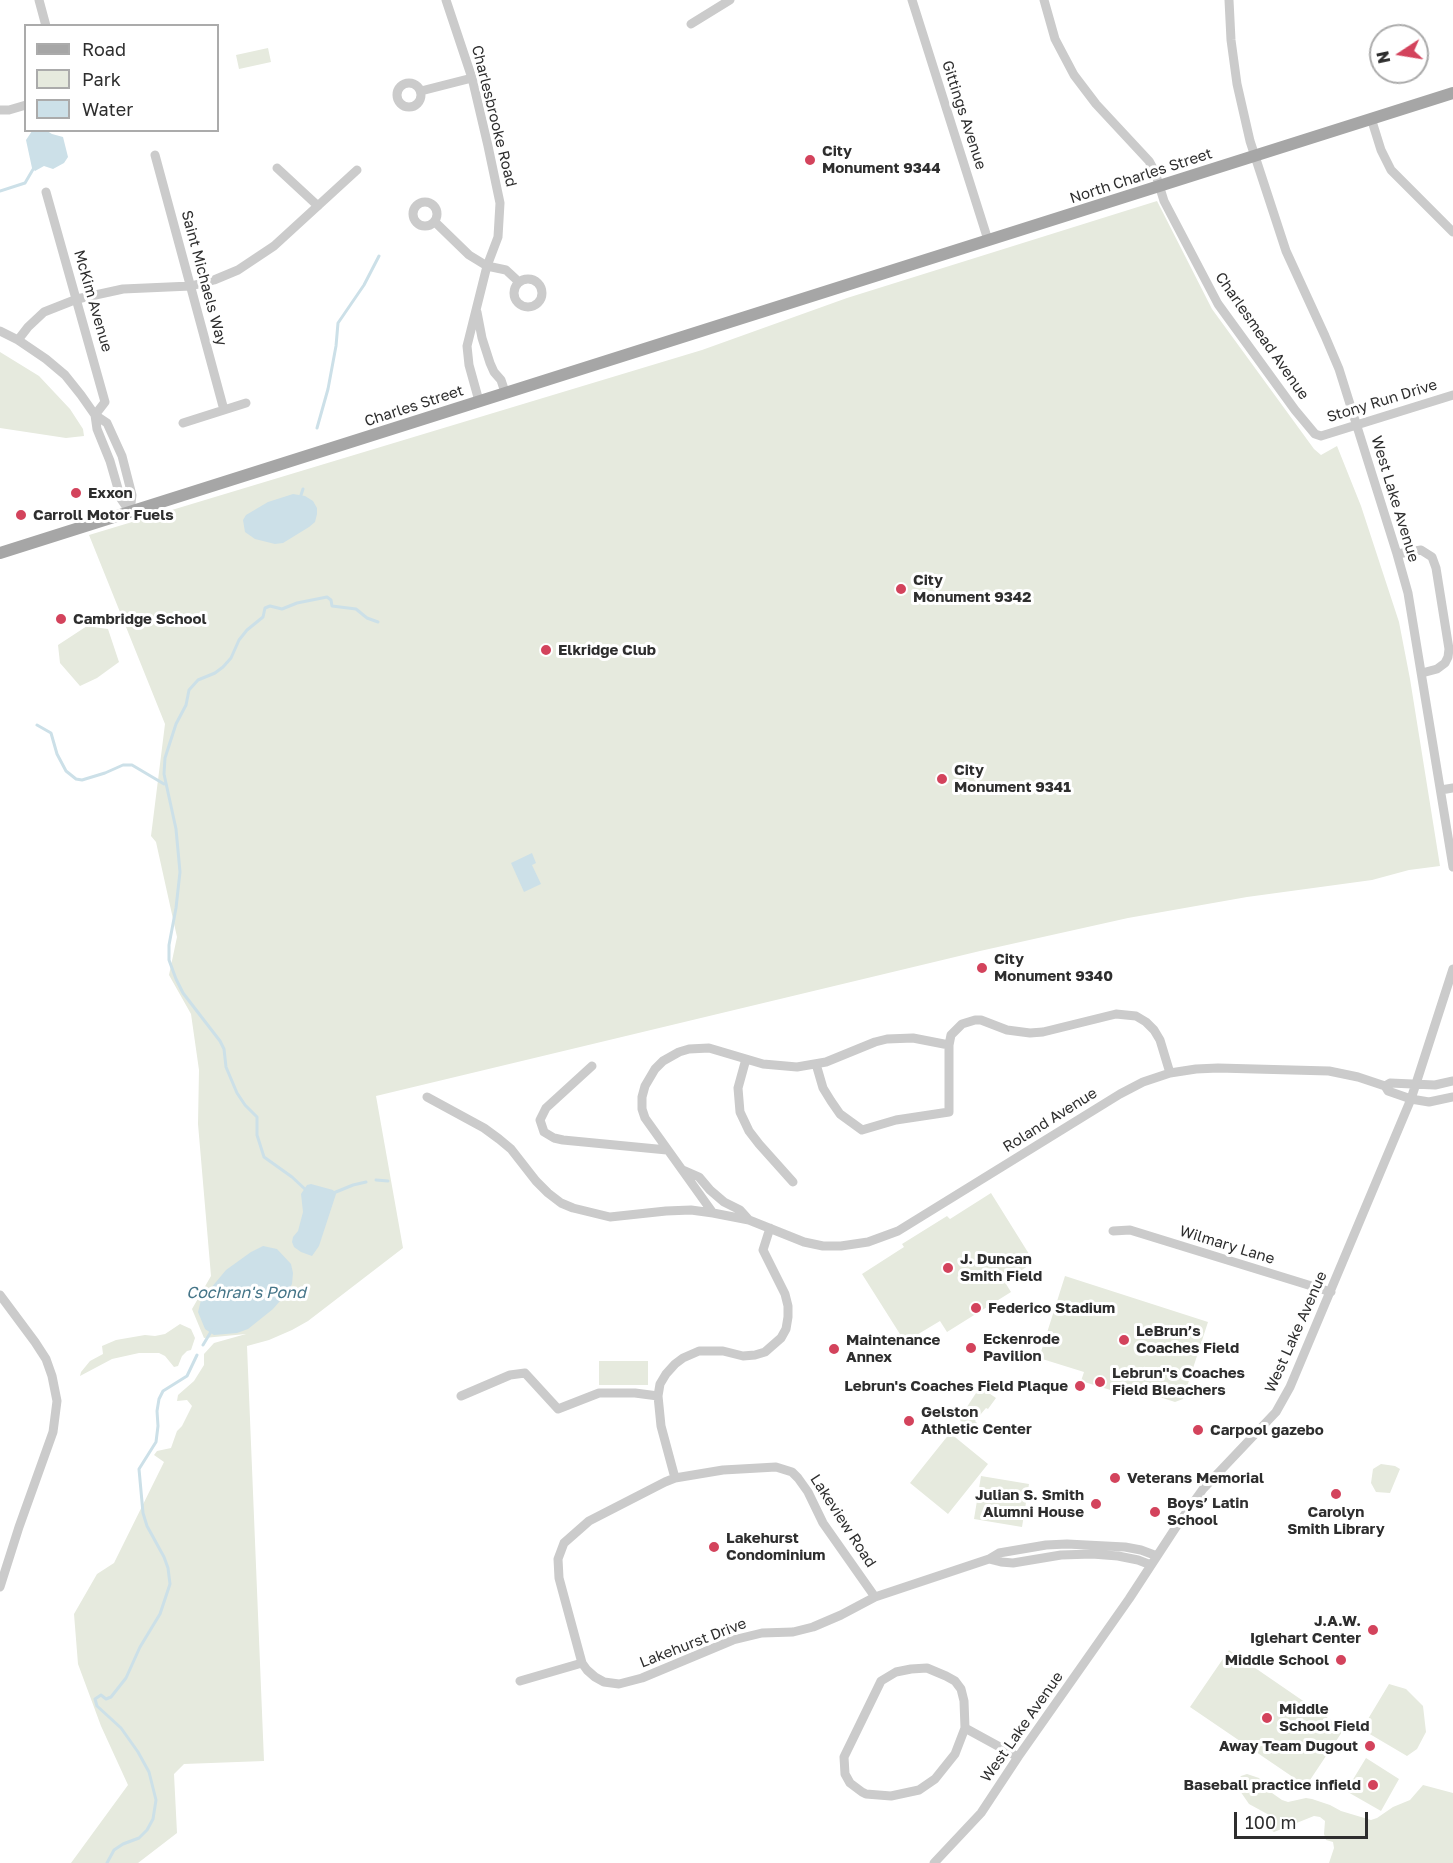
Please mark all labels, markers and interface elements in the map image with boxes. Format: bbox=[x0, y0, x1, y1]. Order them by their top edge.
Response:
legend bbox=[24, 24, 219, 132]
north arrow bbox=[1369, 24, 1429, 84]
text: Road bbox=[82, 38, 126, 60]
street label: Charlesbrooke Road bbox=[468, 43, 520, 189]
text: N bbox=[1372, 49, 1394, 65]
street label: Gittings Avenue bbox=[938, 58, 990, 172]
text: Park bbox=[82, 68, 121, 90]
text: Water bbox=[82, 98, 133, 120]
place label: City Monument 9344 bbox=[822, 142, 941, 177]
street label: North Charles Street bbox=[1067, 144, 1215, 208]
marker: City Monument 9344 bbox=[803, 153, 817, 167]
street label: Saint Michaels Way bbox=[177, 208, 231, 348]
street label: McKim Avenue bbox=[70, 248, 116, 354]
street label: Charlesmead Avenue bbox=[1211, 269, 1313, 403]
street label: Stony Run Drive bbox=[1325, 376, 1439, 426]
street label: Charles Street bbox=[362, 381, 466, 431]
street label: West Lake Avenue bbox=[1367, 434, 1423, 564]
place label: Exxon bbox=[88, 484, 133, 502]
marker: Exxon bbox=[69, 486, 83, 500]
place label: Carroll Motor Fuels bbox=[33, 506, 174, 524]
marker: Carroll Motor Fuels bbox=[14, 508, 28, 522]
place label: City Monument 9342 bbox=[913, 571, 1031, 606]
marker: City Monument 9342 bbox=[894, 582, 908, 596]
place label: Cambridge School bbox=[73, 610, 206, 628]
marker: Cambridge School bbox=[54, 612, 68, 626]
place label: Elkridge Club bbox=[558, 641, 656, 659]
marker: Elkridge Club bbox=[539, 643, 553, 657]
place label: City Monument 9341 bbox=[954, 761, 1071, 796]
marker: City Monument 9341 bbox=[935, 772, 949, 786]
place label: City Monument 9340 bbox=[994, 950, 1113, 985]
marker: City Monument 9340 bbox=[975, 961, 989, 975]
street label: Roland Avenue bbox=[1000, 1084, 1100, 1156]
street label: Wilmary Lane bbox=[1177, 1222, 1277, 1268]
place label: J. Duncan Smith Field bbox=[960, 1250, 1042, 1285]
marker: J. Duncan Smith Field bbox=[941, 1261, 955, 1275]
street label: West Lake Avenue bbox=[1261, 1269, 1331, 1395]
water label: Cochran's Pond bbox=[186, 1283, 306, 1303]
place label: Federico Stadium bbox=[988, 1299, 1115, 1317]
marker: Federico Stadium bbox=[969, 1301, 983, 1315]
place label: LeBrun’s Coaches Field bbox=[1136, 1322, 1239, 1357]
place label: Eckenrode Pavilion bbox=[983, 1330, 1060, 1365]
place label: Maintenance Annex bbox=[846, 1331, 940, 1366]
marker: LeBrun’s Coaches Field bbox=[1117, 1333, 1131, 1347]
marker: Eckenrode Pavilion bbox=[964, 1341, 978, 1355]
marker: Maintenance Annex bbox=[827, 1342, 841, 1356]
place label: Lebrun''s Coaches Field Bleachers bbox=[1112, 1364, 1245, 1399]
marker: Lebrun''s Coaches Field Bleachers bbox=[1093, 1375, 1107, 1389]
place label: Lebrun's Coaches Field Plaque bbox=[844, 1377, 1068, 1395]
marker: Lebrun's Coaches Field Plaque bbox=[1073, 1379, 1087, 1393]
place label: Gelston Athletic Center bbox=[921, 1403, 1032, 1438]
marker: Gelston Athletic Center bbox=[902, 1414, 916, 1428]
place label: Carpool gazebo bbox=[1210, 1421, 1324, 1439]
marker: Carpool gazebo bbox=[1191, 1423, 1205, 1437]
place label: Veterans Memorial bbox=[1127, 1469, 1264, 1487]
street label: Lakeview Road bbox=[806, 1471, 880, 1571]
marker: Veterans Memorial bbox=[1108, 1471, 1122, 1485]
place label: Julian S. Smith Alumni House bbox=[975, 1486, 1084, 1521]
marker: Carolyn Smith Library bbox=[1329, 1487, 1343, 1501]
place label: Boys’ Latin School bbox=[1167, 1494, 1249, 1529]
marker: Julian S. Smith Alumni House bbox=[1089, 1497, 1103, 1511]
place label: Carolyn Smith Library bbox=[1287, 1503, 1385, 1538]
marker: Boys’ Latin School bbox=[1148, 1505, 1162, 1519]
place label: Lakehurst Condominium bbox=[726, 1529, 825, 1564]
marker: Lakehurst Condominium bbox=[707, 1540, 721, 1554]
place label: J.A.W. Iglehart Center bbox=[1250, 1612, 1361, 1647]
street label: Lakehurst Drive bbox=[637, 1614, 749, 1672]
marker: J.A.W. Iglehart Center bbox=[1366, 1623, 1380, 1637]
place label: Middle School bbox=[1225, 1651, 1329, 1669]
marker: Middle School bbox=[1334, 1653, 1348, 1667]
street label: West Lake Avenue bbox=[977, 1668, 1067, 1786]
place label: Middle School Field bbox=[1279, 1700, 1370, 1735]
marker: Middle School Field bbox=[1260, 1711, 1274, 1725]
place label: Away Team Dugout bbox=[1219, 1737, 1358, 1755]
marker: Away Team Dugout bbox=[1363, 1739, 1377, 1753]
place label: Baseball practice infield bbox=[1183, 1776, 1361, 1794]
marker: Baseball practice infield bbox=[1366, 1778, 1380, 1792]
scale bar bbox=[1237, 1800, 1370, 1838]
text: 100 m bbox=[1245, 1811, 1296, 1833]

